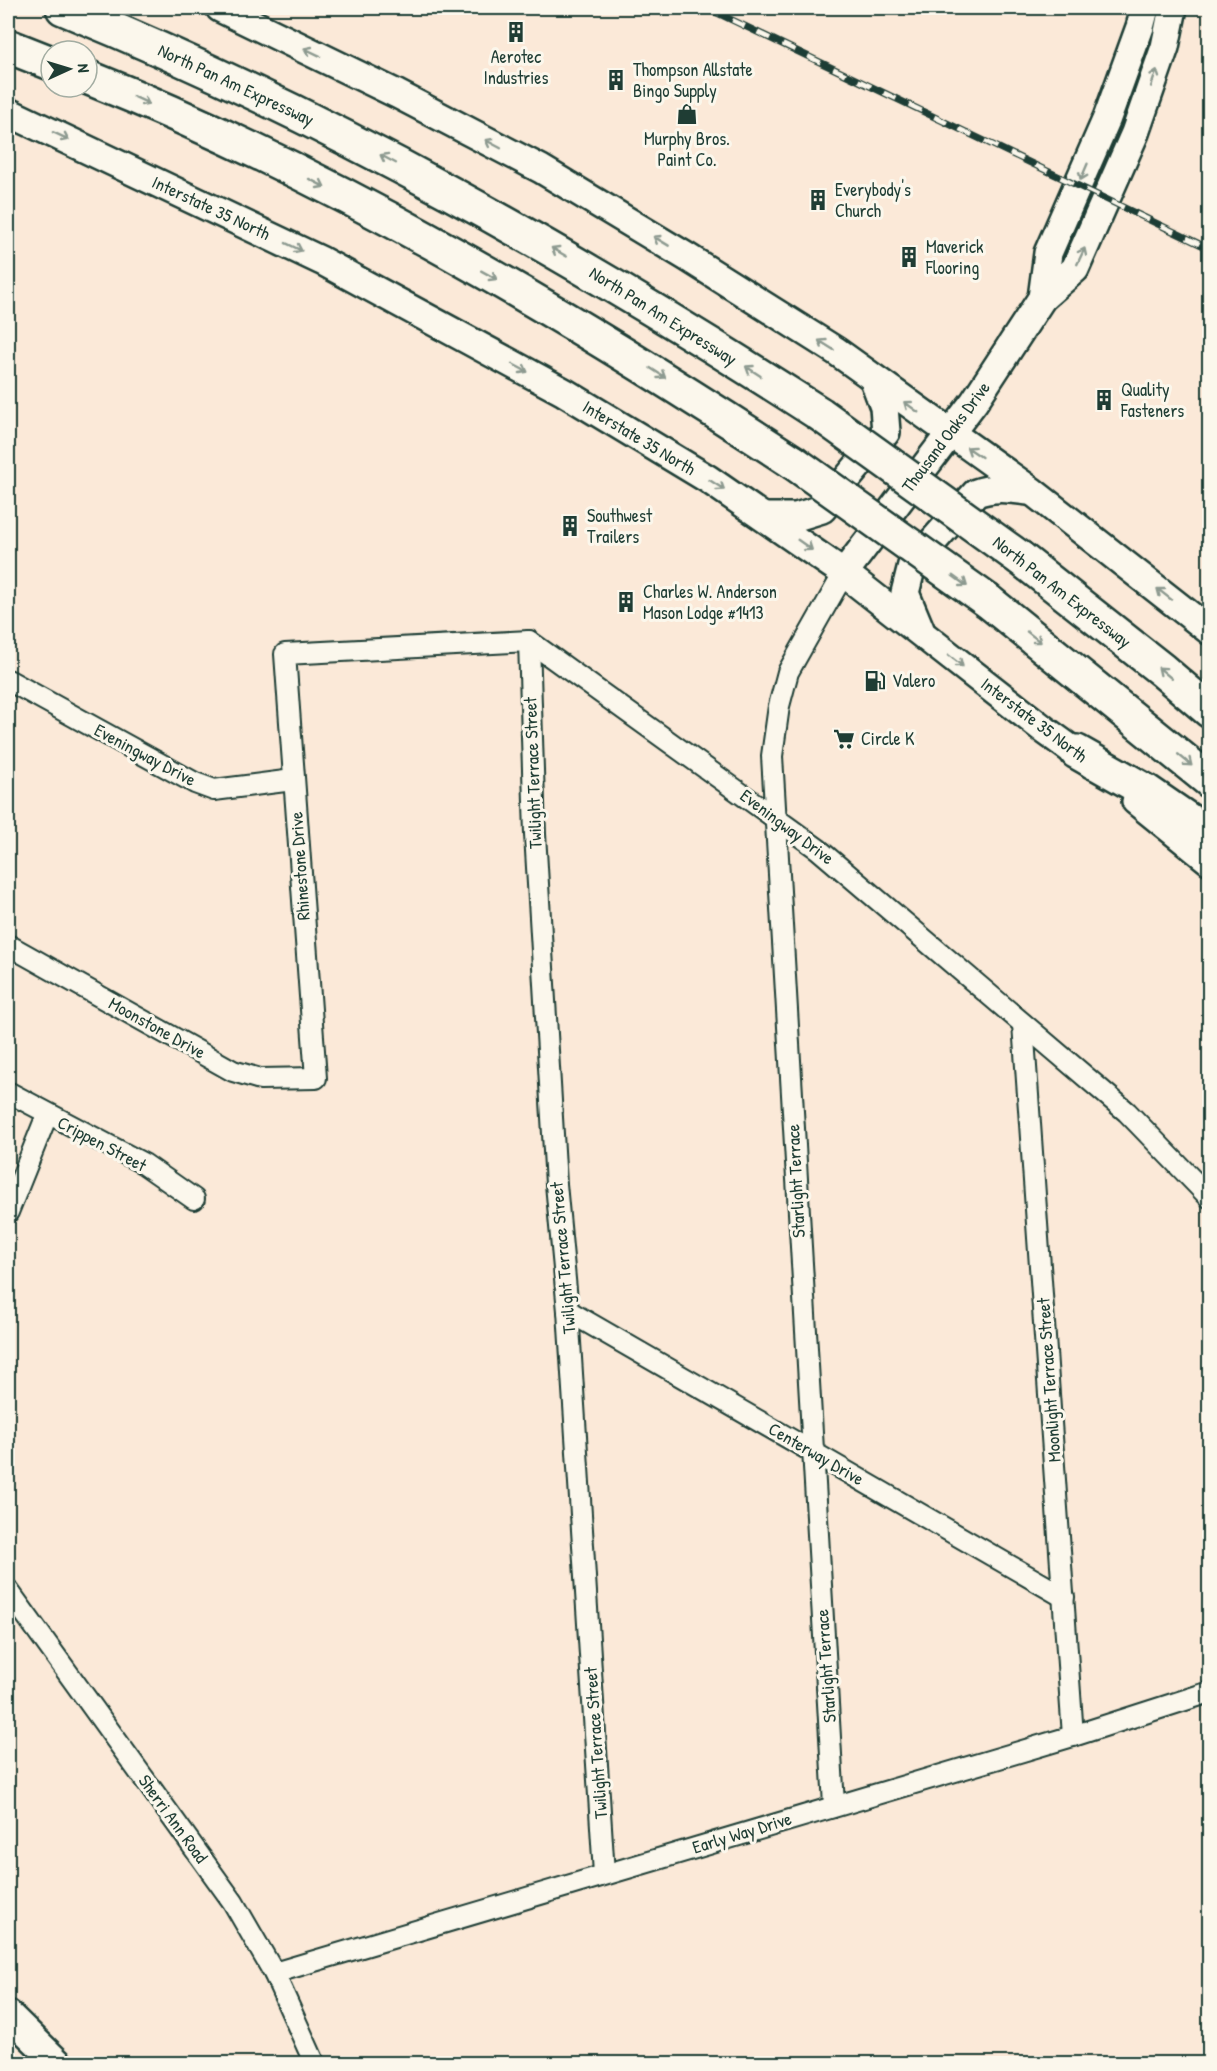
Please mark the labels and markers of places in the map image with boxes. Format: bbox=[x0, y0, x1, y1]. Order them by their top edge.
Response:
building icon: Aerotec Industries bbox=[504, 20, 528, 44]
place label: Aerotec Industries bbox=[484, 44, 548, 90]
place label: Thompson Allstate Bingo Supply bbox=[633, 57, 753, 103]
building icon: Thompson Allstate Bingo Supply bbox=[604, 68, 628, 92]
shop icon: Murphy Bros. Paint Co. bbox=[675, 102, 699, 126]
place label: Murphy Bros. Paint Co. bbox=[644, 126, 730, 172]
place label: Everybody's Church bbox=[835, 177, 911, 223]
building icon: Everybody's Church bbox=[806, 188, 830, 212]
place label: Maverick Flooring bbox=[925, 234, 984, 280]
building icon: Maverick Flooring bbox=[897, 245, 921, 269]
place label: Quality Fasteners bbox=[1120, 377, 1184, 423]
building icon: Quality Fasteners bbox=[1092, 388, 1116, 412]
place label: Southwest Trailers bbox=[587, 503, 653, 549]
building icon: Southwest Trailers bbox=[558, 514, 582, 538]
place label: Charles W. Anderson Mason Lodge #1413 bbox=[643, 579, 777, 625]
building icon: Charles W. Anderson Mason Lodge #1413 bbox=[614, 590, 638, 614]
place label: Valero bbox=[892, 668, 935, 693]
fuel station icon: Valero bbox=[863, 669, 887, 693]
place label: Circle K bbox=[861, 726, 915, 751]
supermarket icon: Circle K bbox=[832, 727, 856, 751]

